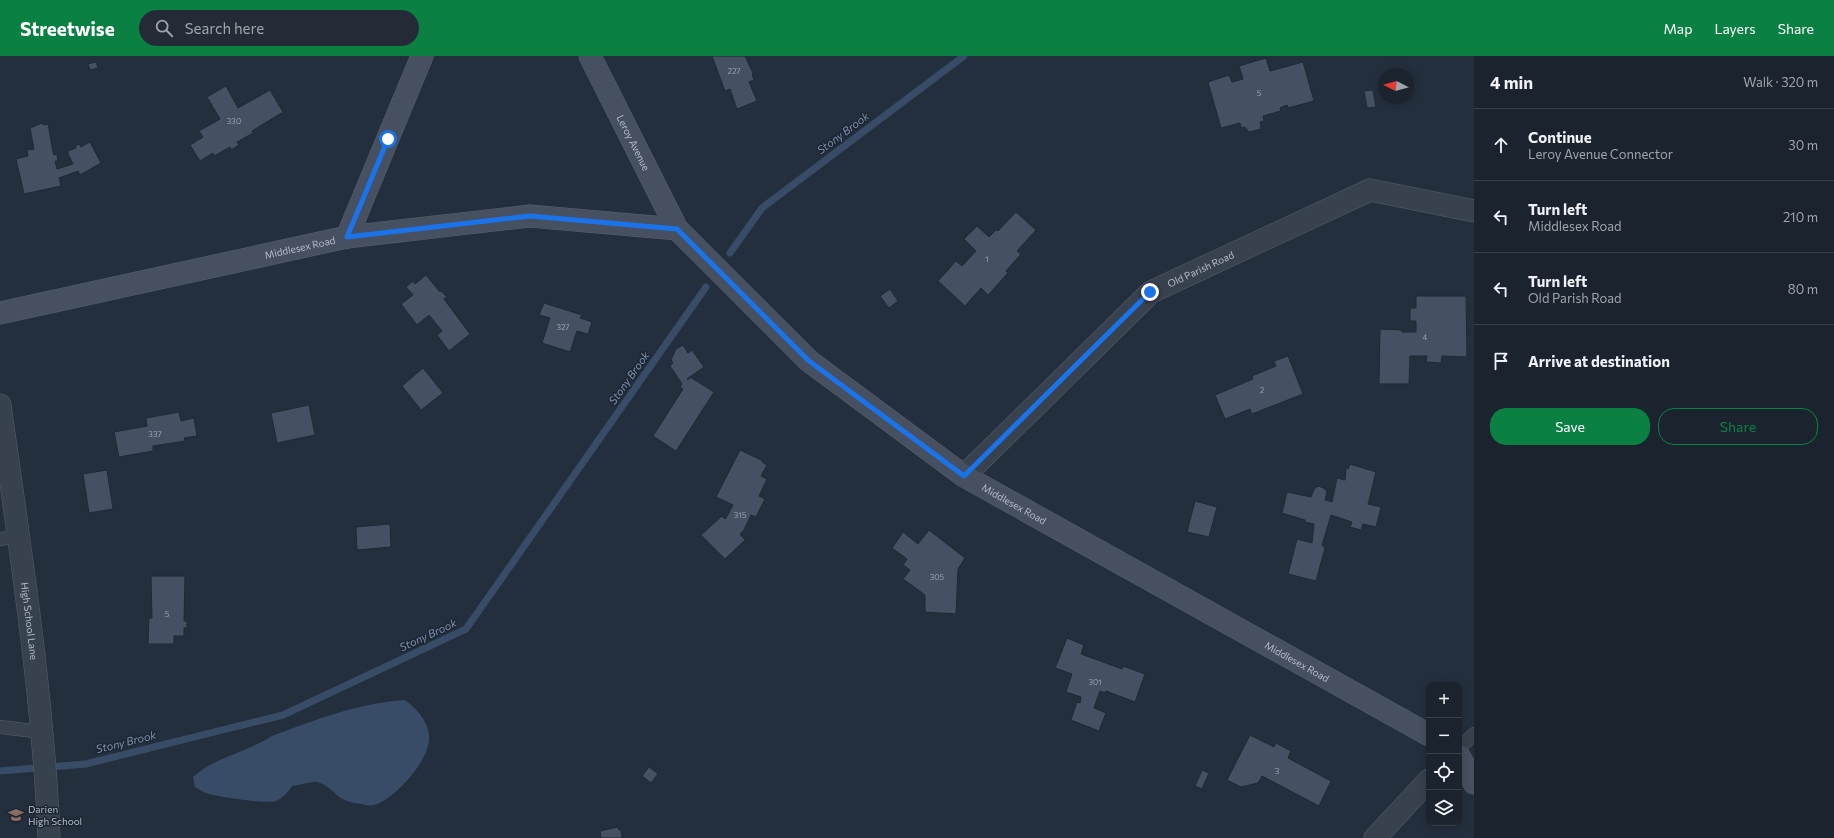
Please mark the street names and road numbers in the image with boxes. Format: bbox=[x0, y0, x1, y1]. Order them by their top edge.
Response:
street label: Leroy Avenue bbox=[614, 113, 653, 173]
street label: Middlesex Road bbox=[263, 234, 337, 261]
street label: Old Parish Road bbox=[1165, 248, 1236, 290]
street label: Middlesex Road bbox=[980, 481, 1049, 527]
street label: High School Lane bbox=[19, 581, 40, 660]
street label: Middlesex Road bbox=[1263, 639, 1332, 684]

